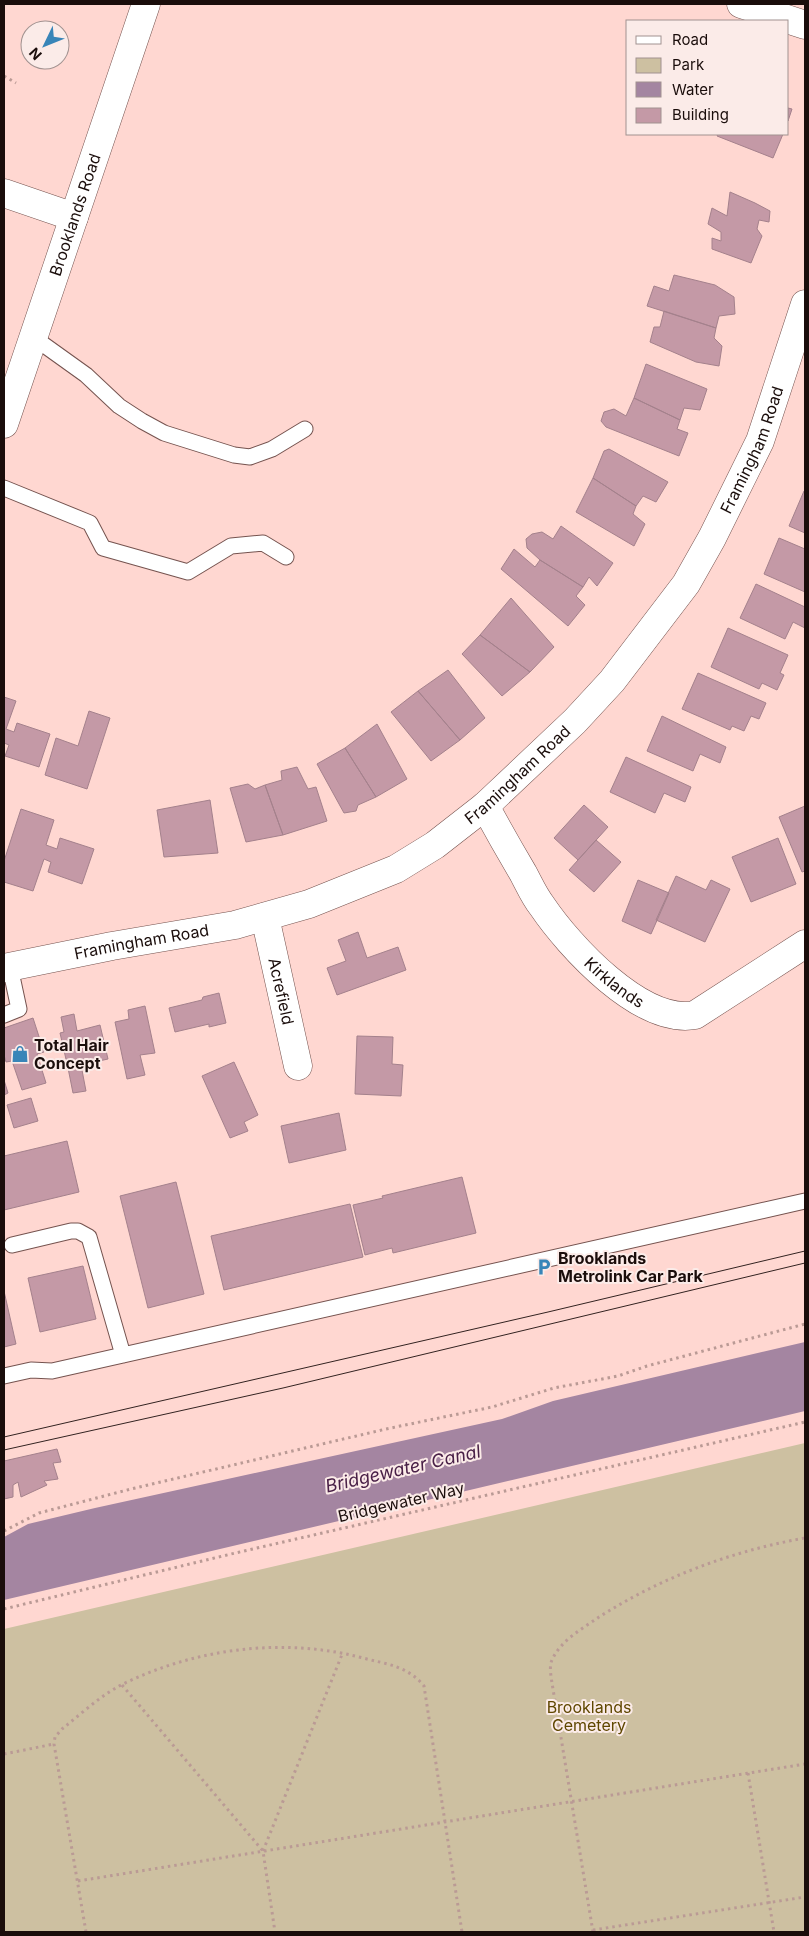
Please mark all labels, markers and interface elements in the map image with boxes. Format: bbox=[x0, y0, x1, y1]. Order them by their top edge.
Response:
north arrow bbox=[20, 20, 70, 70]
legend bbox=[626, 20, 789, 135]
text: Road bbox=[672, 30, 708, 49]
text: N bbox=[25, 45, 45, 64]
text: Park bbox=[672, 55, 705, 74]
text: Water bbox=[672, 80, 714, 99]
text: Building bbox=[672, 105, 729, 124]
street label: Brooklands Road bbox=[45, 151, 105, 278]
street label: Framingham Road bbox=[716, 384, 787, 517]
street label: Framingham Road bbox=[461, 721, 574, 828]
street label: Framingham Road bbox=[72, 920, 210, 963]
street label: Kirklands bbox=[580, 953, 648, 1012]
street label: Acrefield bbox=[264, 956, 299, 1027]
place label: Total Hair Concept bbox=[34, 1035, 109, 1073]
shop icon: Total Hair Concept bbox=[10, 1044, 30, 1064]
place label: Brooklands Metrolink Car Park bbox=[558, 1248, 704, 1286]
parking icon: Brooklands Metrolink Car Park bbox=[534, 1257, 554, 1277]
water label: Bridgewater Canal bbox=[323, 1440, 483, 1497]
street label: Bridgewater Way bbox=[336, 1478, 466, 1526]
park label: Brooklands Cemetery bbox=[547, 1697, 631, 1735]

